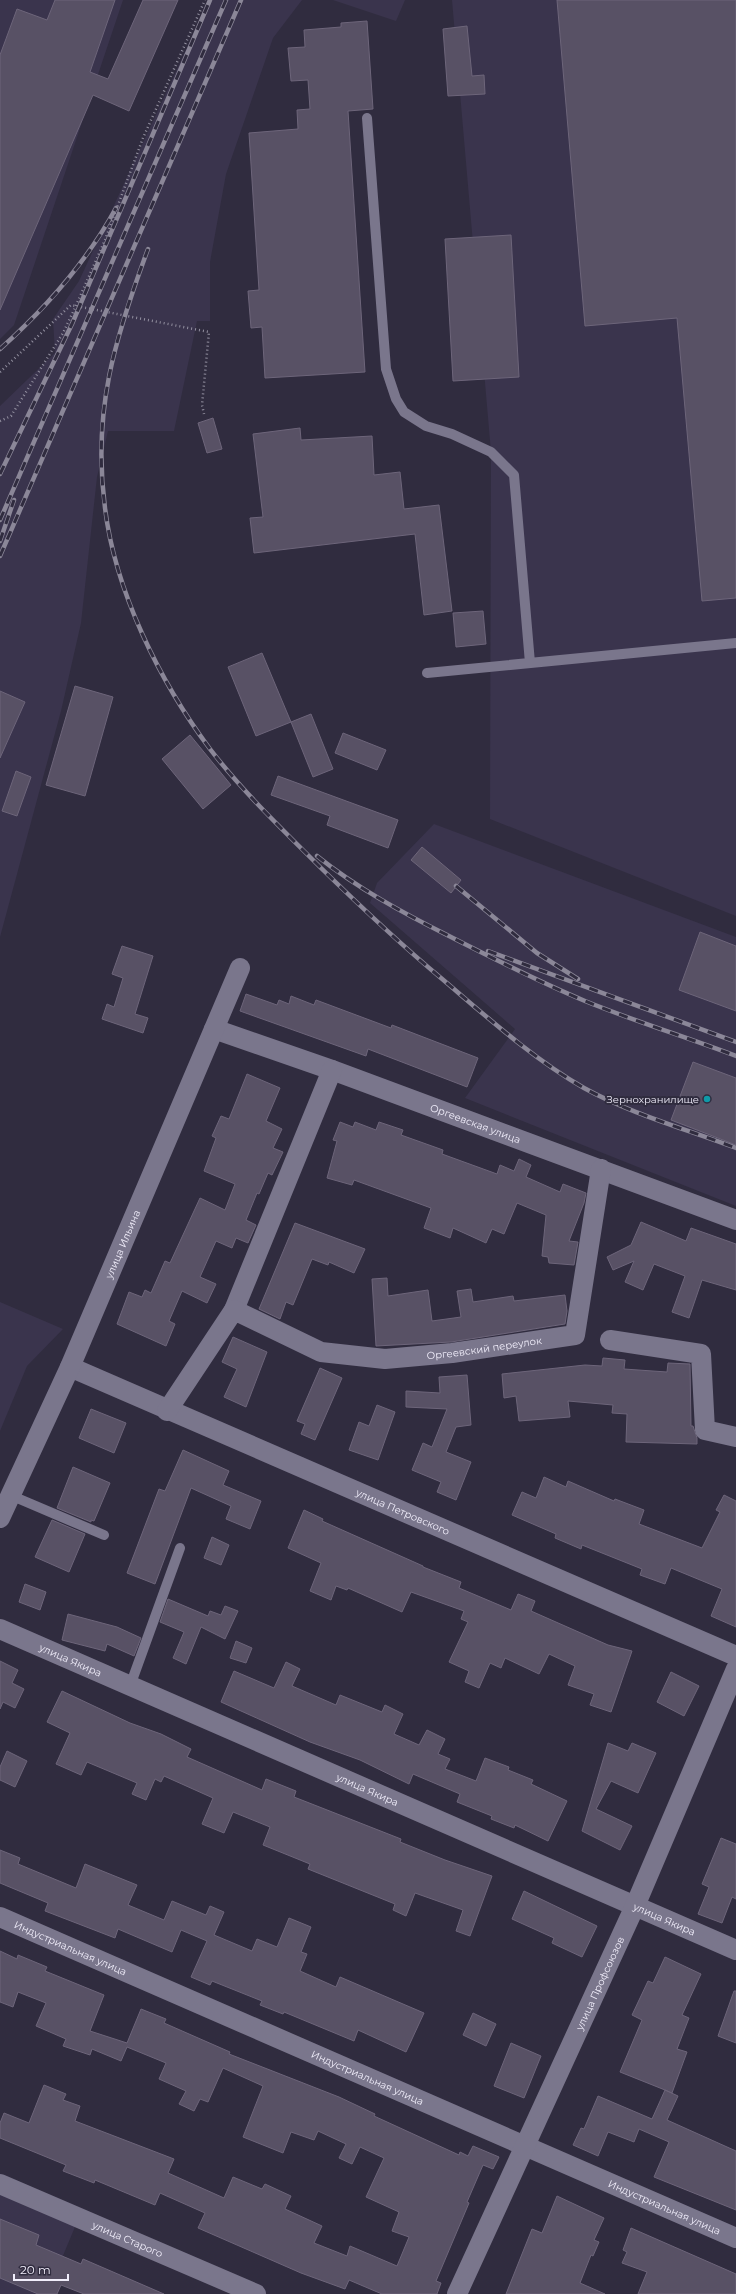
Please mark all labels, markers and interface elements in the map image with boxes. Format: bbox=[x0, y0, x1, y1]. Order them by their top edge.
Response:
place label: Зернохранилище bbox=[607, 1093, 699, 1106]
marker: Зернохранилище bbox=[702, 1094, 712, 1104]
street label: Оргеевская улица bbox=[428, 1101, 523, 1146]
street label: улица Ильина bbox=[102, 1208, 143, 1281]
street label: Оргеевский переулок bbox=[426, 1333, 543, 1362]
street label: улица Петровского bbox=[353, 1485, 452, 1538]
street label: улица Якира bbox=[37, 1640, 104, 1679]
street label: улица Якира bbox=[334, 1770, 401, 1809]
street label: улица Якира bbox=[631, 1899, 698, 1938]
street label: Индустриальная улица bbox=[12, 1918, 129, 1978]
street label: улица Профсоюзов bbox=[572, 1934, 627, 2033]
street label: Индустриальная улица bbox=[309, 2047, 426, 2108]
street label: Индустриальная улица bbox=[606, 2177, 723, 2237]
street label: улица Старого bbox=[89, 2218, 165, 2260]
scale bar bbox=[14, 2256, 68, 2282]
text: 20 m bbox=[20, 2262, 51, 2277]

